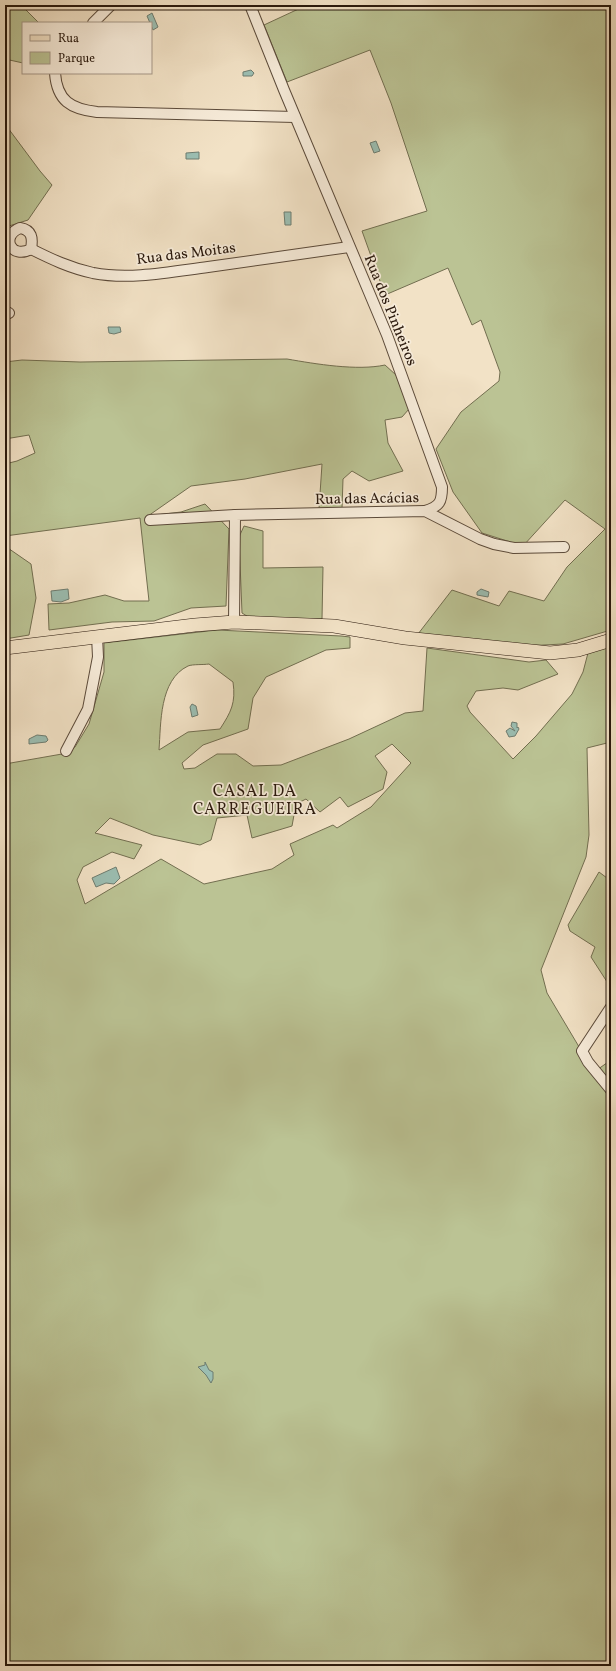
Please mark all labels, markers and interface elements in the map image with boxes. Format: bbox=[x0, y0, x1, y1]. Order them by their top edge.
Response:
legend bbox=[22, 22, 152, 74]
text: Rua bbox=[58, 31, 79, 47]
text: Parque bbox=[58, 51, 95, 67]
street label: Rua das Moitas bbox=[135, 238, 237, 271]
street label: Rua dos Pinheiros bbox=[358, 252, 422, 369]
street label: Rua das Acácias bbox=[315, 488, 419, 511]
district label: CASAL DA CARREGUEIRA bbox=[193, 781, 317, 821]

